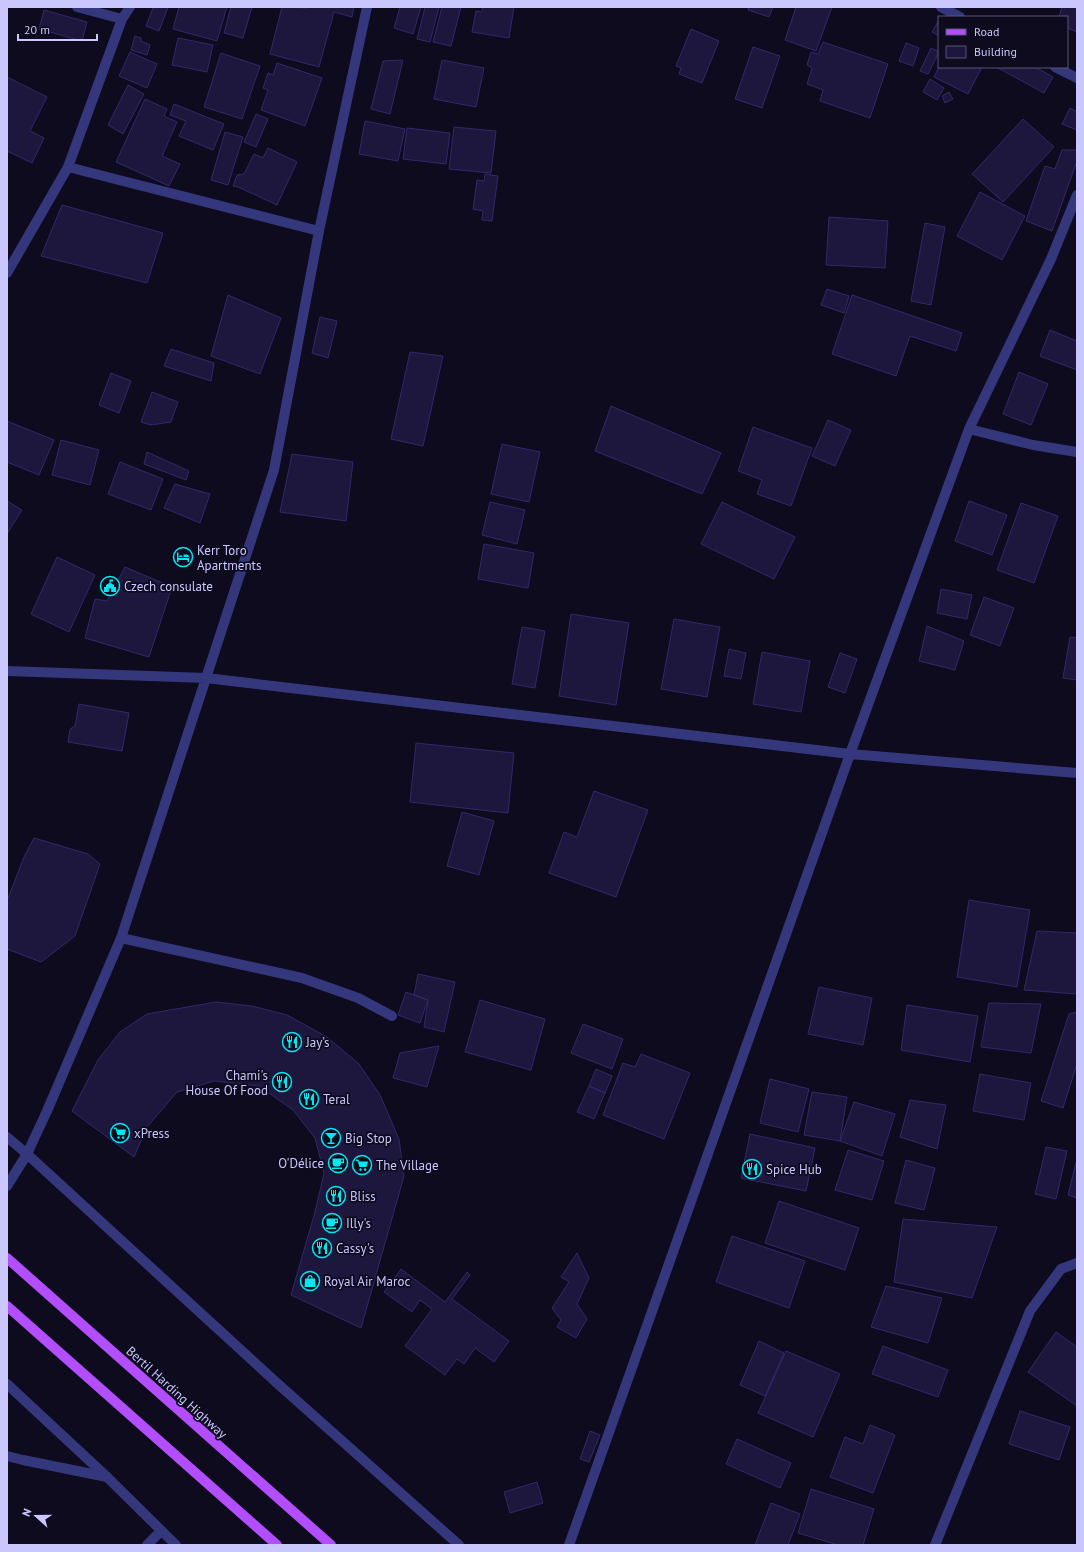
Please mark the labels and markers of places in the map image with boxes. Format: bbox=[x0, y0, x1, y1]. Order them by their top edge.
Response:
place label: Kerr Toro Apartments bbox=[197, 542, 261, 574]
hotel icon: Kerr Toro Apartments bbox=[172, 546, 194, 568]
public building icon: Czech consulate bbox=[99, 575, 121, 597]
place label: Czech consulate bbox=[124, 578, 213, 595]
restaurant icon: Jay’s bbox=[281, 1031, 303, 1053]
place label: Jay’s bbox=[305, 1034, 329, 1051]
place label: Chami's House Of Food bbox=[186, 1067, 268, 1099]
restaurant icon: Chami's House Of Food bbox=[271, 1071, 293, 1093]
restaurant icon: Teral bbox=[298, 1088, 320, 1110]
place label: Teral bbox=[323, 1091, 350, 1108]
supermarket icon: xPress bbox=[109, 1122, 131, 1144]
place label: xPress bbox=[134, 1125, 169, 1142]
bar icon: Big Stop bbox=[320, 1127, 342, 1149]
place label: Big Stop bbox=[345, 1130, 392, 1147]
cafe icon: O'Délice bbox=[327, 1152, 349, 1174]
supermarket icon: The Village bbox=[351, 1154, 373, 1176]
place label: O'Délice bbox=[278, 1155, 324, 1172]
place label: The Village bbox=[376, 1157, 439, 1174]
restaurant icon: Spice Hub bbox=[741, 1158, 763, 1180]
place label: Spice Hub bbox=[766, 1161, 822, 1178]
restaurant icon: Bliss bbox=[325, 1185, 347, 1207]
place label: Bliss bbox=[350, 1188, 376, 1205]
cafe icon: Illy's bbox=[321, 1212, 343, 1234]
place label: Illy's bbox=[346, 1215, 371, 1232]
restaurant icon: Cassy's bbox=[311, 1237, 333, 1259]
place label: Cassy's bbox=[336, 1240, 374, 1257]
shop icon: Royal Air Maroc bbox=[299, 1270, 321, 1292]
place label: Royal Air Maroc bbox=[324, 1273, 410, 1290]

